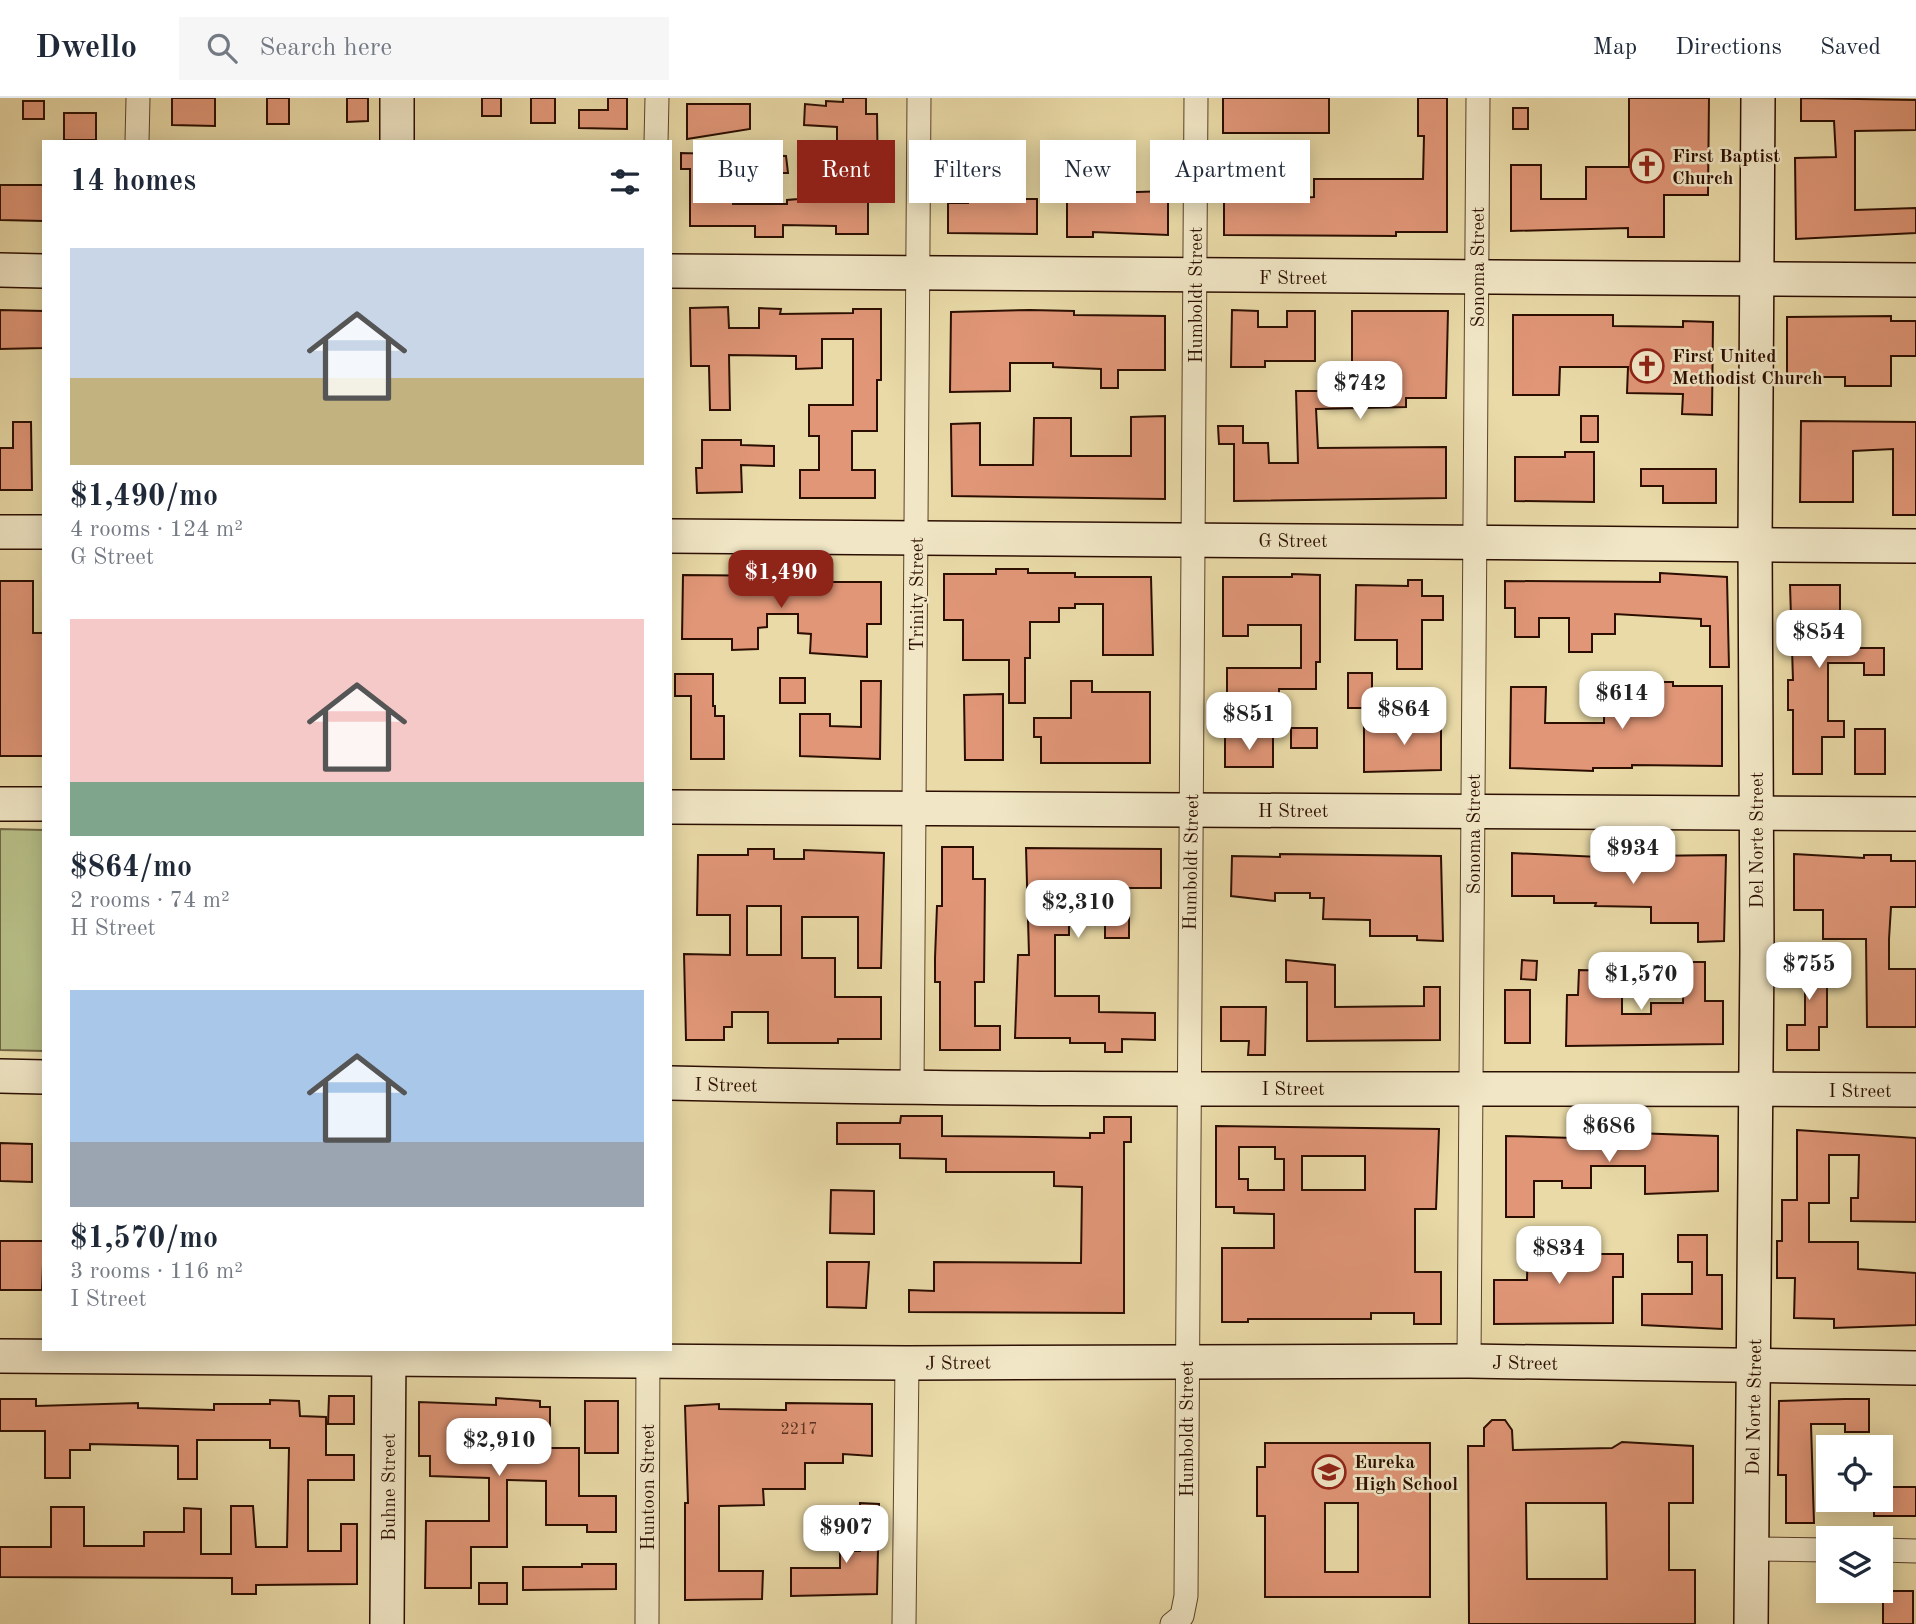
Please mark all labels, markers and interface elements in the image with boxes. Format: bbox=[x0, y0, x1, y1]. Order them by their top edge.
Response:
search box bbox=[179, 17, 669, 80]
icon: search bbox=[203, 29, 241, 67]
text: Dwello bbox=[35, 32, 137, 65]
text: Search here bbox=[259, 35, 392, 61]
text: Map bbox=[1593, 36, 1637, 60]
text: Directions bbox=[1675, 36, 1782, 60]
text: Saved bbox=[1820, 36, 1881, 60]
chip: Buy bbox=[693, 140, 783, 203]
chip: Rent bbox=[797, 140, 895, 203]
chip: Filters bbox=[909, 140, 1026, 203]
chip: New bbox=[1040, 140, 1136, 203]
chip: Apartment bbox=[1150, 140, 1310, 203]
church icon: First Baptist Church bbox=[1628, 147, 1666, 185]
place label: First Baptist Church bbox=[1672, 148, 1780, 189]
icon: filters bbox=[606, 163, 644, 201]
text: 14 homes bbox=[70, 167, 196, 197]
street label: Sonoma Street bbox=[1470, 206, 1489, 328]
street label: Humboldt Street bbox=[1188, 227, 1207, 363]
street label: F Street bbox=[1259, 270, 1327, 289]
icon: home bbox=[294, 293, 420, 419]
church icon: First United Methodist Church bbox=[1628, 347, 1666, 385]
place label: First United Methodist Church bbox=[1672, 348, 1823, 389]
pin: $742 bbox=[1319, 362, 1401, 421]
text: $742 bbox=[1333, 372, 1387, 395]
text: $1,490/mo bbox=[70, 482, 218, 512]
text: 4 rooms · 124 m² bbox=[70, 518, 243, 541]
street label: G Street bbox=[1258, 533, 1328, 552]
street label: Trinity Street bbox=[909, 537, 928, 651]
text: G Street bbox=[70, 546, 154, 569]
pin: $1,490 bbox=[724, 550, 838, 610]
text: $1,490 bbox=[744, 561, 818, 584]
pin: $854 bbox=[1778, 610, 1860, 670]
text: $854 bbox=[1792, 621, 1846, 644]
icon: home bbox=[294, 664, 420, 790]
pin: $614 bbox=[1581, 672, 1663, 731]
text: $614 bbox=[1595, 682, 1649, 705]
pin: $864 bbox=[1363, 688, 1445, 747]
pin: $851 bbox=[1208, 692, 1290, 752]
text: $864 bbox=[1377, 698, 1431, 721]
text: $851 bbox=[1222, 703, 1276, 726]
street label: Del Norte Street bbox=[1749, 772, 1768, 908]
street label: Sonoma Street bbox=[1466, 773, 1485, 895]
street label: Humboldt Street bbox=[1182, 794, 1203, 931]
street label: H Street bbox=[1258, 803, 1328, 822]
pin: $934 bbox=[1592, 826, 1674, 886]
text: $934 bbox=[1606, 837, 1660, 860]
text: $864/mo bbox=[70, 853, 192, 883]
pin: $2,310 bbox=[1021, 880, 1135, 940]
text: 2 rooms · 74 m² bbox=[70, 889, 230, 912]
text: $2,310 bbox=[1041, 891, 1115, 914]
text: H Street bbox=[70, 917, 156, 940]
pin: $755 bbox=[1768, 942, 1850, 1002]
pin: $1,570 bbox=[1584, 953, 1698, 1012]
text: $755 bbox=[1782, 953, 1836, 976]
text: $1,570 bbox=[1604, 963, 1678, 986]
icon: home bbox=[294, 1035, 420, 1161]
street label: I Street bbox=[694, 1076, 758, 1097]
street label: I Street bbox=[1261, 1081, 1325, 1100]
street label: I Street bbox=[1828, 1083, 1892, 1102]
pin: $686 bbox=[1568, 1104, 1650, 1164]
text: $686 bbox=[1582, 1115, 1636, 1138]
text: $1,570/mo bbox=[70, 1224, 218, 1254]
pin: $834 bbox=[1518, 1226, 1600, 1286]
text: $834 bbox=[1532, 1237, 1586, 1260]
text: 3 rooms · 116 m² bbox=[70, 1260, 243, 1283]
text: I Street bbox=[70, 1288, 146, 1311]
street label: Del Norte Street bbox=[1745, 1338, 1766, 1476]
street label: J Street bbox=[925, 1354, 991, 1375]
street label: J Street bbox=[1492, 1354, 1558, 1375]
street label: Humboldt Street bbox=[1179, 1361, 1198, 1497]
pin: $2,910 bbox=[442, 1418, 556, 1478]
house number: 2217 bbox=[780, 1422, 818, 1438]
street label: Huntoon Street bbox=[640, 1424, 659, 1550]
text: $2,910 bbox=[462, 1429, 536, 1452]
street label: Buhne Street bbox=[381, 1433, 400, 1541]
map controls bbox=[1816, 1435, 1893, 1603]
button: locate bbox=[1816, 1435, 1893, 1512]
school or university icon: Eureka High School bbox=[1310, 1453, 1348, 1491]
place label: Eureka High School bbox=[1354, 1454, 1458, 1495]
pin: $907 bbox=[805, 1506, 887, 1565]
text: $907 bbox=[819, 1516, 873, 1539]
button: layers bbox=[1816, 1526, 1893, 1603]

